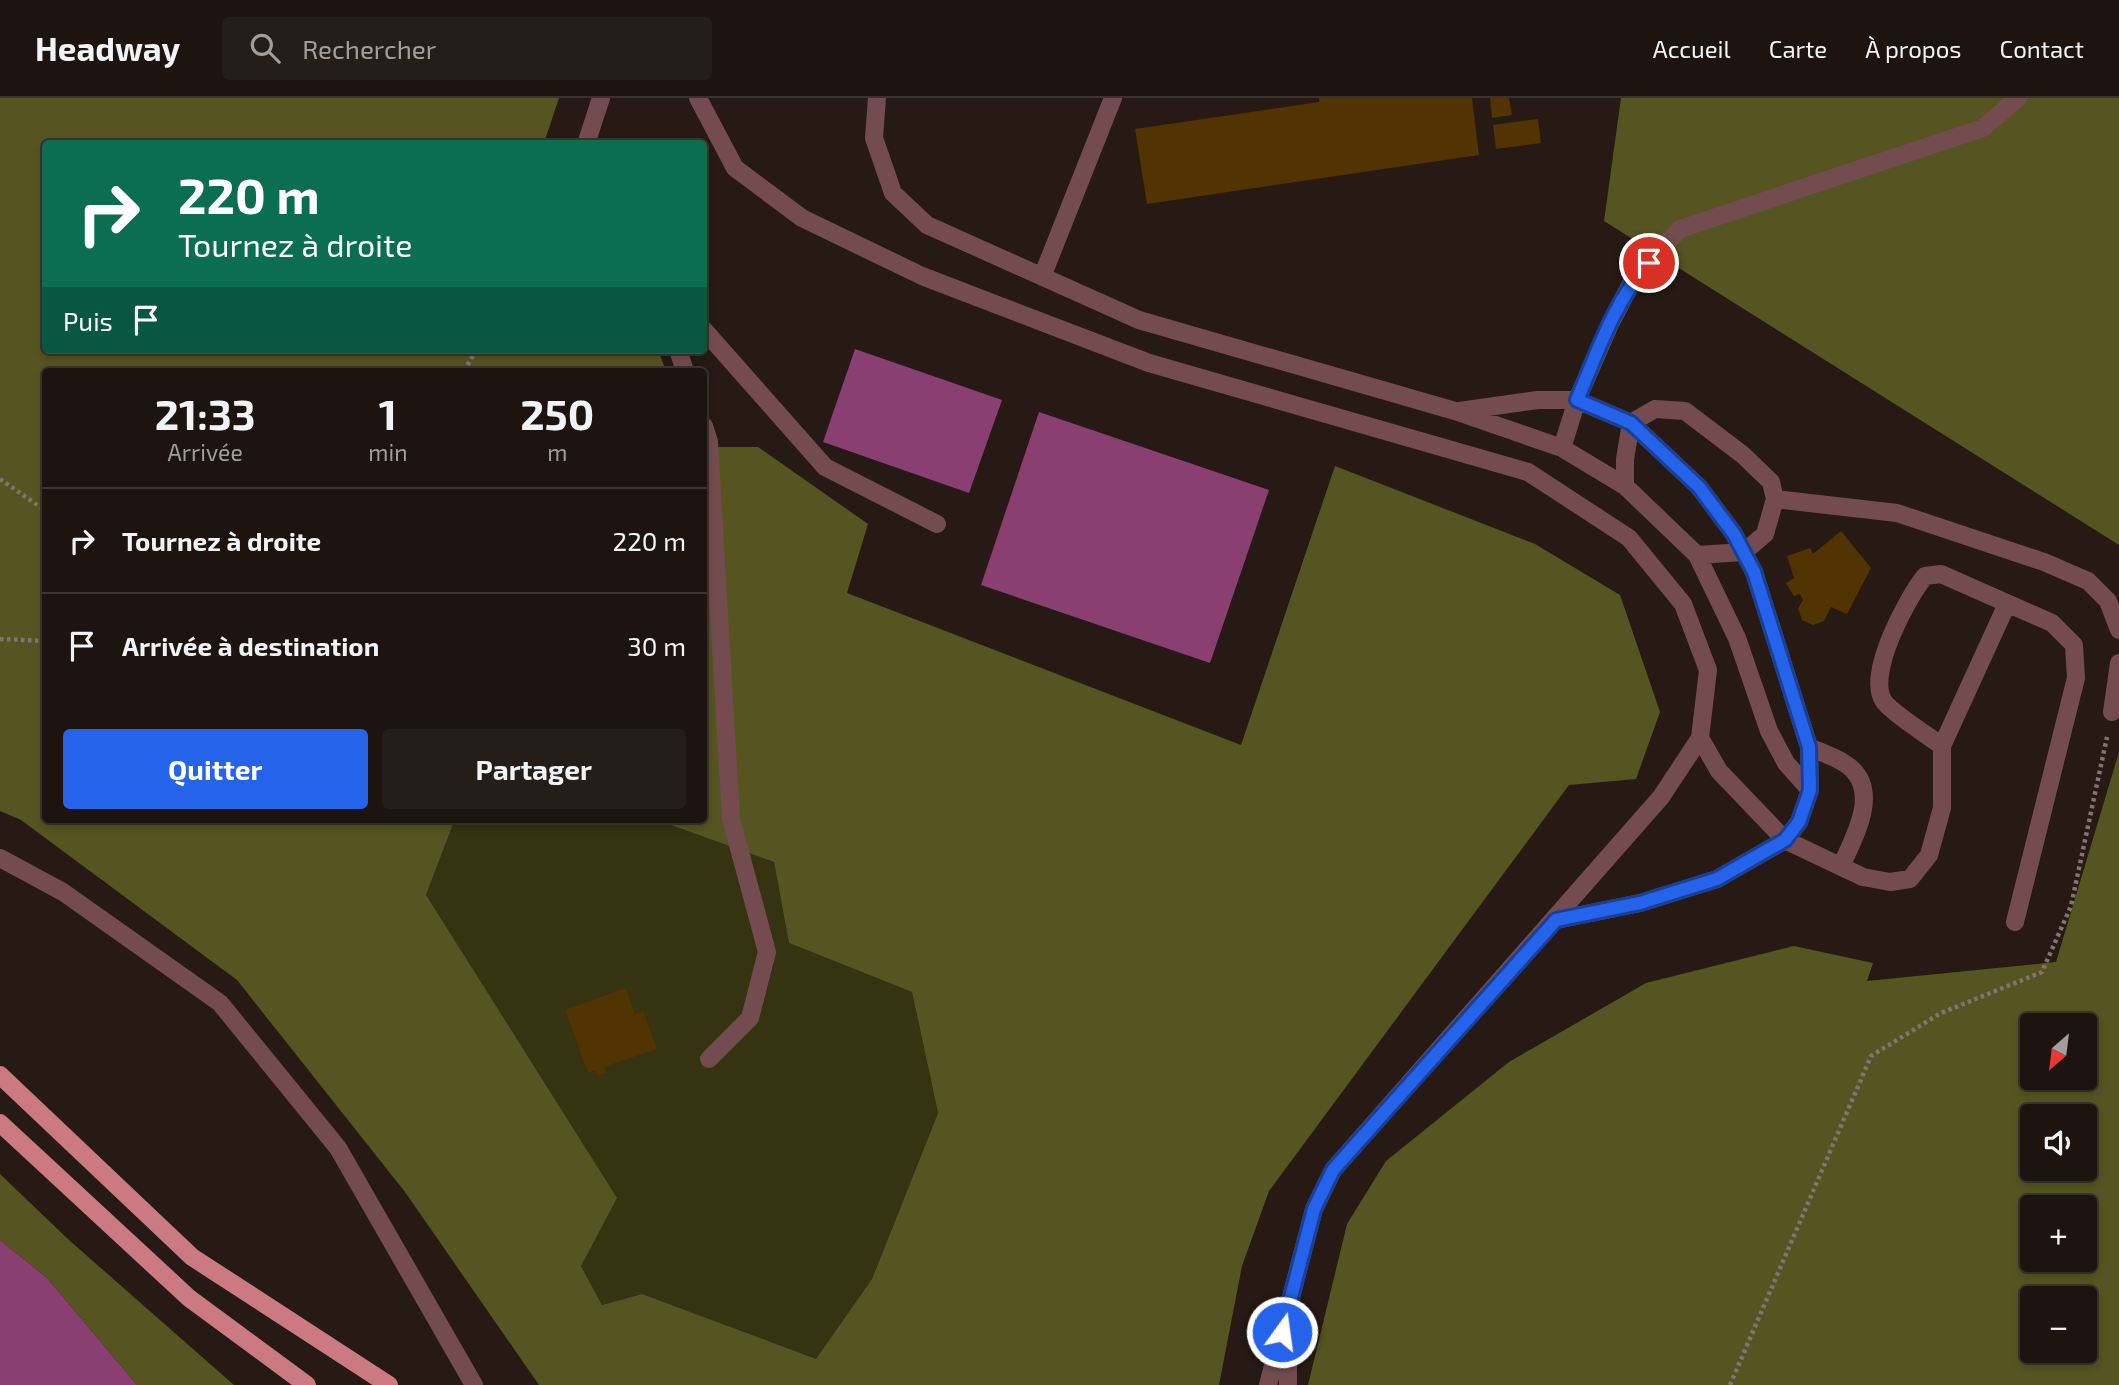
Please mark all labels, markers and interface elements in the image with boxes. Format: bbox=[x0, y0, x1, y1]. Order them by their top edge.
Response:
search box bbox=[222, 17, 712, 80]
text: Headway bbox=[35, 28, 180, 68]
icon: search bbox=[246, 29, 284, 67]
text: Rechercher bbox=[302, 33, 436, 64]
text: Accueil bbox=[1653, 34, 1731, 63]
text: Carte bbox=[1769, 34, 1827, 63]
text: À propos bbox=[1865, 34, 1962, 63]
text: Contact bbox=[2000, 34, 2084, 63]
text: 220 m bbox=[178, 165, 320, 224]
icon: right bbox=[63, 168, 154, 259]
text: Tournez à droite bbox=[178, 225, 412, 263]
pin bbox=[1619, 233, 1679, 293]
icon: arrive bbox=[1630, 244, 1668, 282]
icon: arrive bbox=[127, 301, 165, 339]
text: Puis bbox=[63, 305, 113, 336]
text: 21:33 bbox=[155, 388, 256, 438]
text: 1 bbox=[379, 388, 397, 438]
text: 250 bbox=[520, 388, 594, 438]
text: Arrivée bbox=[168, 438, 243, 466]
text: min bbox=[368, 438, 408, 466]
text: m bbox=[547, 438, 567, 466]
icon: right bbox=[63, 522, 101, 560]
text: Tournez à droite bbox=[122, 525, 321, 556]
text: 220 m bbox=[613, 525, 686, 556]
icon: arrive bbox=[63, 627, 101, 665]
text: Arrivée à destination bbox=[122, 630, 379, 661]
text: 30 m bbox=[627, 630, 686, 661]
button: Quitter bbox=[63, 729, 368, 809]
button: Partager bbox=[382, 729, 686, 809]
north arrow bbox=[2020, 1013, 2096, 1090]
map controls bbox=[2020, 1013, 2097, 1363]
button: sound bbox=[2020, 1104, 2097, 1181]
button: + bbox=[2020, 1195, 2097, 1272]
button: − bbox=[2020, 1286, 2097, 1363]
position arrow bbox=[1245, 1295, 1319, 1369]

